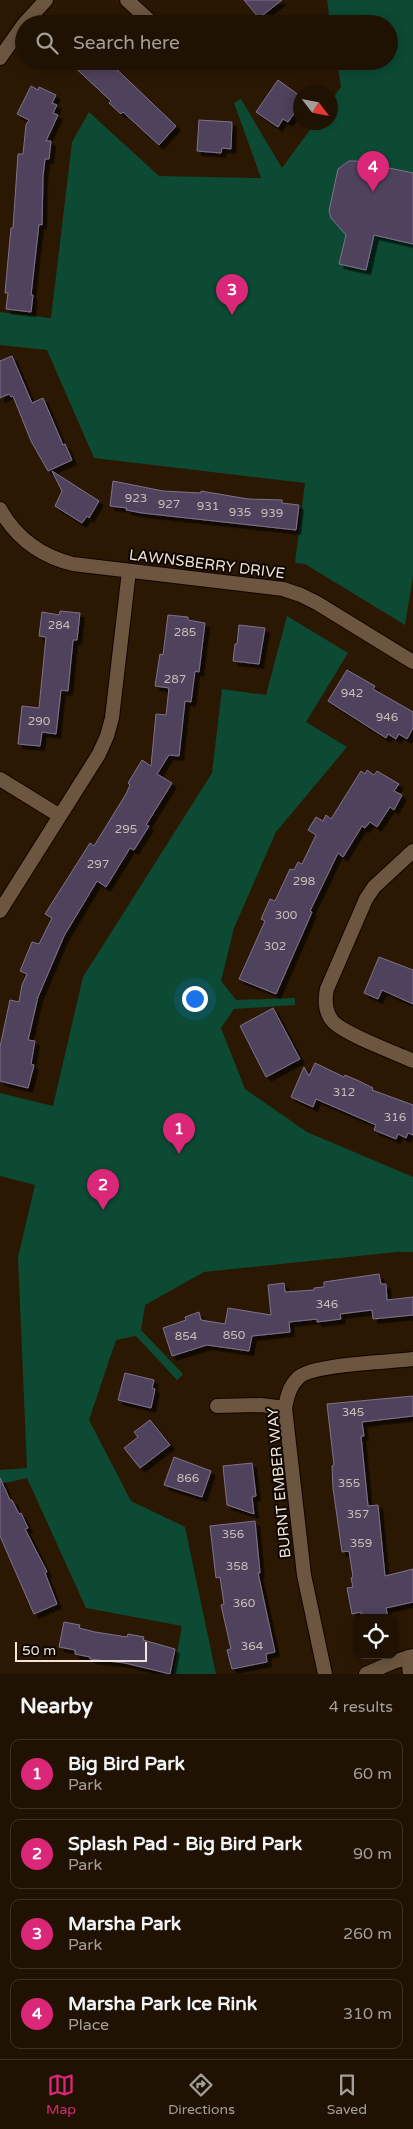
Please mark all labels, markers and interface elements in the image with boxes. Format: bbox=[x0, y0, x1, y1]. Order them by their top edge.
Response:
search box bbox=[15, 15, 398, 70]
icon: search bbox=[33, 29, 61, 57]
text: Search here bbox=[73, 32, 180, 54]
north arrow bbox=[293, 85, 338, 130]
pin: 4 bbox=[357, 151, 389, 192]
pin: 3 bbox=[216, 274, 248, 315]
house number: 923 bbox=[125, 491, 147, 505]
house number: 927 bbox=[158, 497, 180, 511]
house number: 931 bbox=[197, 499, 219, 513]
house number: 935 bbox=[229, 505, 251, 519]
house number: 939 bbox=[261, 506, 283, 520]
street label: LAWNSBERRY DRIVE bbox=[128, 546, 286, 582]
house number: 284 bbox=[48, 618, 71, 632]
house number: 285 bbox=[174, 625, 196, 639]
house number: 287 bbox=[164, 672, 186, 686]
house number: 942 bbox=[341, 686, 363, 700]
house number: 946 bbox=[376, 710, 398, 724]
house number: 290 bbox=[28, 714, 51, 728]
house number: 295 bbox=[115, 822, 137, 836]
house number: 297 bbox=[87, 857, 109, 871]
house number: 298 bbox=[293, 874, 315, 888]
house number: 300 bbox=[275, 908, 298, 922]
house number: 302 bbox=[264, 939, 286, 953]
your location bbox=[182, 986, 208, 1012]
house number: 312 bbox=[333, 1085, 355, 1099]
house number: 316 bbox=[384, 1110, 406, 1124]
pin: 1 bbox=[163, 1113, 195, 1154]
pin: 2 bbox=[87, 1169, 119, 1210]
house number: 346 bbox=[316, 1297, 338, 1311]
house number: 850 bbox=[223, 1328, 246, 1342]
house number: 854 bbox=[175, 1329, 198, 1343]
house number: 345 bbox=[342, 1405, 364, 1419]
street label: BURNT EMBER WAY bbox=[263, 1407, 295, 1559]
house number: 866 bbox=[177, 1471, 199, 1485]
house number: 355 bbox=[338, 1476, 360, 1490]
house number: 357 bbox=[347, 1507, 369, 1521]
house number: 356 bbox=[222, 1527, 244, 1541]
house number: 359 bbox=[350, 1536, 372, 1550]
house number: 358 bbox=[226, 1559, 248, 1573]
house number: 360 bbox=[233, 1596, 256, 1610]
map controls bbox=[353, 1614, 398, 1659]
button: locate bbox=[353, 1614, 398, 1659]
scale bar bbox=[15, 1639, 148, 1662]
house number: 364 bbox=[241, 1639, 264, 1653]
text: 50 m bbox=[22, 1642, 56, 1659]
text: Nearby bbox=[20, 1694, 93, 1719]
text: 4 results bbox=[329, 1697, 393, 1717]
text: Big Bird Park bbox=[68, 1753, 185, 1775]
text: 1 bbox=[32, 1764, 42, 1784]
text: 60 m bbox=[353, 1764, 392, 1784]
text: Park bbox=[68, 1775, 102, 1795]
text: Splash Pad - Big Bird Park bbox=[68, 1833, 302, 1855]
text: 2 bbox=[32, 1844, 42, 1864]
text: 90 m bbox=[353, 1844, 392, 1864]
text: Park bbox=[68, 1855, 102, 1875]
text: Marsha Park bbox=[68, 1913, 181, 1935]
text: 3 bbox=[32, 1924, 42, 1944]
text: 260 m bbox=[343, 1924, 392, 1944]
text: Park bbox=[68, 1935, 102, 1955]
text: Marsha Park Ice Rink bbox=[68, 1993, 257, 2015]
text: 4 bbox=[32, 2004, 42, 2024]
text: 310 m bbox=[343, 2004, 392, 2024]
text: Place bbox=[68, 2015, 109, 2035]
tab: Map bbox=[46, 2071, 76, 2118]
tab: Directions bbox=[168, 2071, 235, 2118]
tab: Saved bbox=[327, 2071, 367, 2118]

